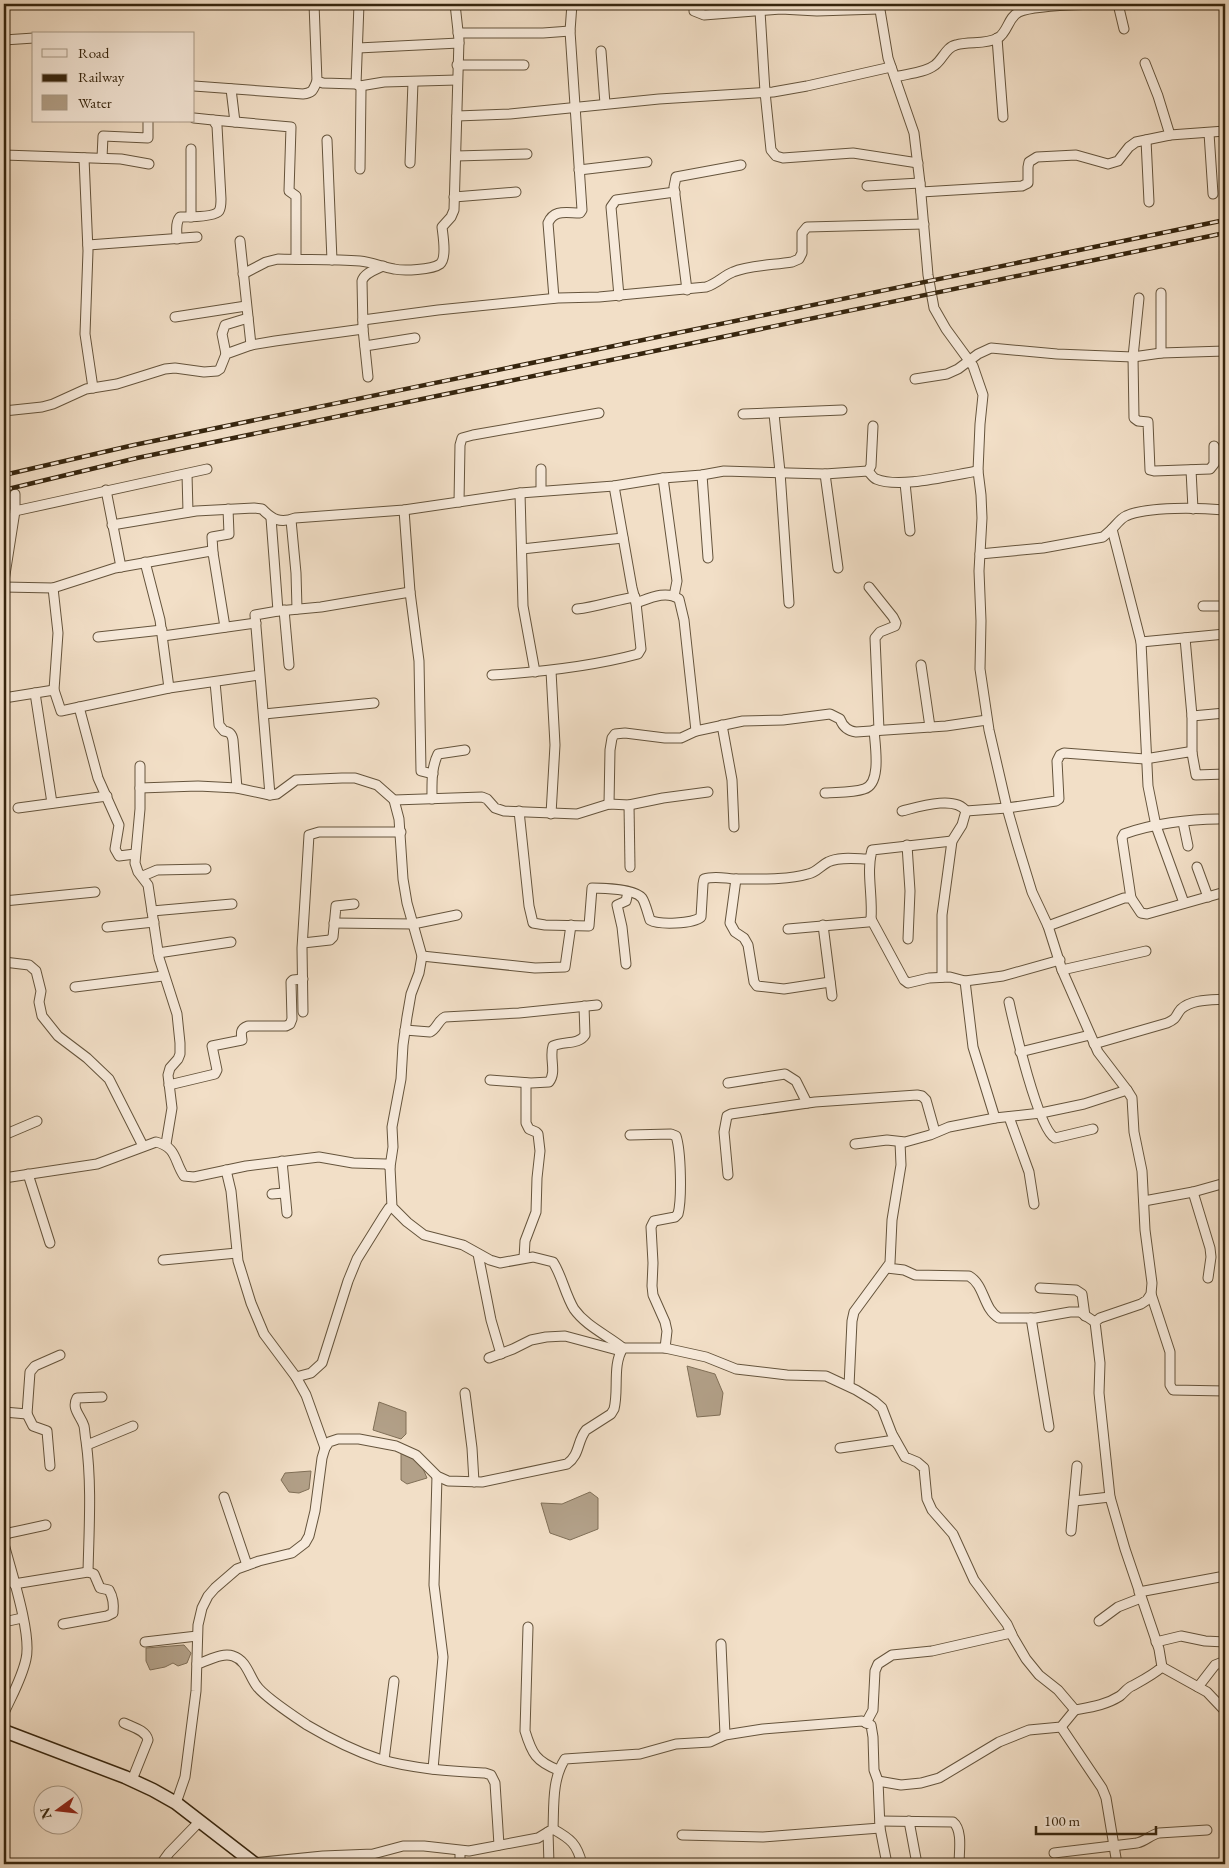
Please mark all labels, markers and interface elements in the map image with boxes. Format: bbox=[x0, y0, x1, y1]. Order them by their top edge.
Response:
legend bbox=[32, 32, 195, 122]
text: Road bbox=[78, 43, 110, 62]
text: Railway bbox=[78, 67, 125, 86]
text: Water bbox=[78, 93, 112, 112]
north arrow bbox=[32, 1786, 82, 1836]
scale bar bbox=[1036, 1803, 1156, 1835]
text: N bbox=[35, 1805, 56, 1821]
text: 100 m bbox=[1044, 1811, 1081, 1830]

